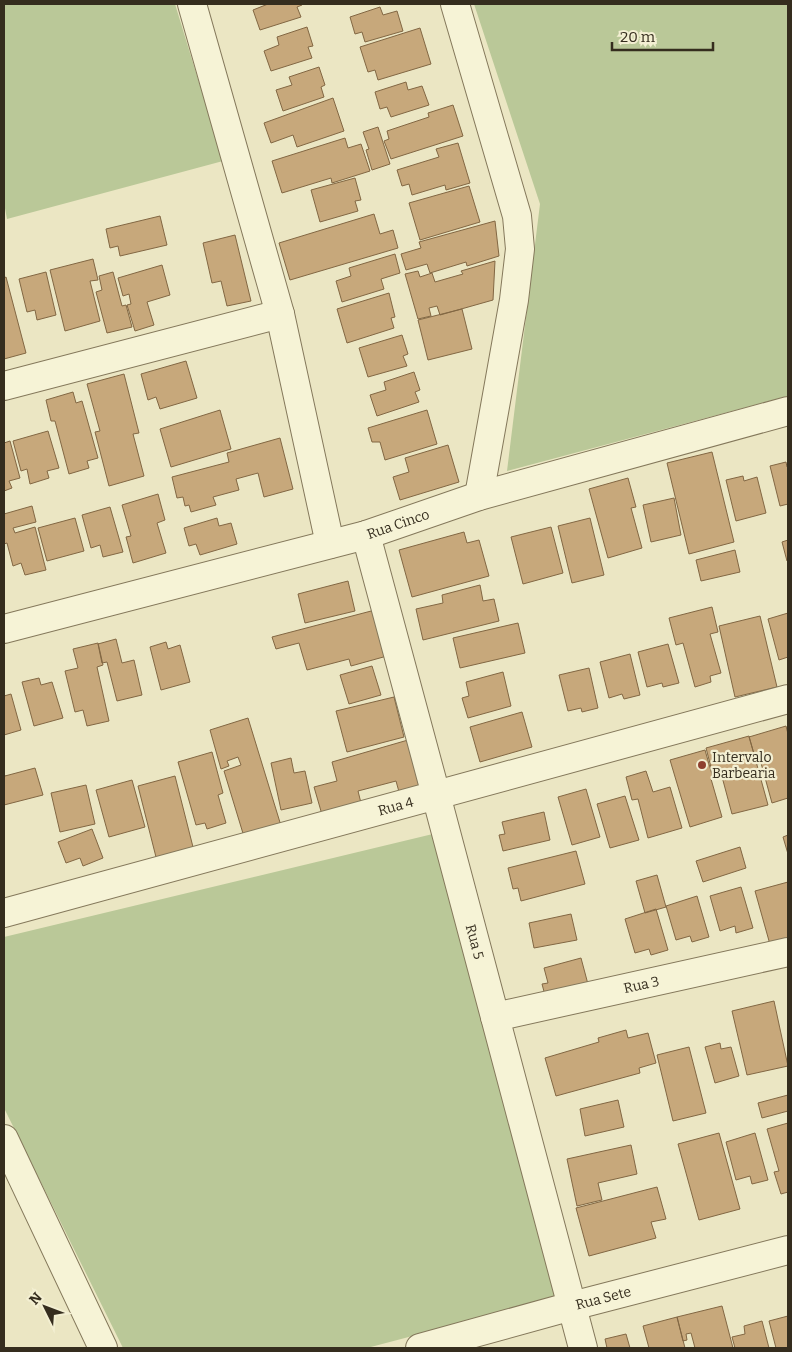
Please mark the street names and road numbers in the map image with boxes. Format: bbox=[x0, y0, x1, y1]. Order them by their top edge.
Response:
street label: Rua Cinco bbox=[365, 506, 432, 543]
street label: Rua 4 bbox=[376, 794, 416, 820]
street label: Rua 5 bbox=[462, 922, 487, 961]
street label: Rua 3 bbox=[622, 973, 661, 997]
street label: Rua Sete bbox=[574, 1283, 633, 1314]

